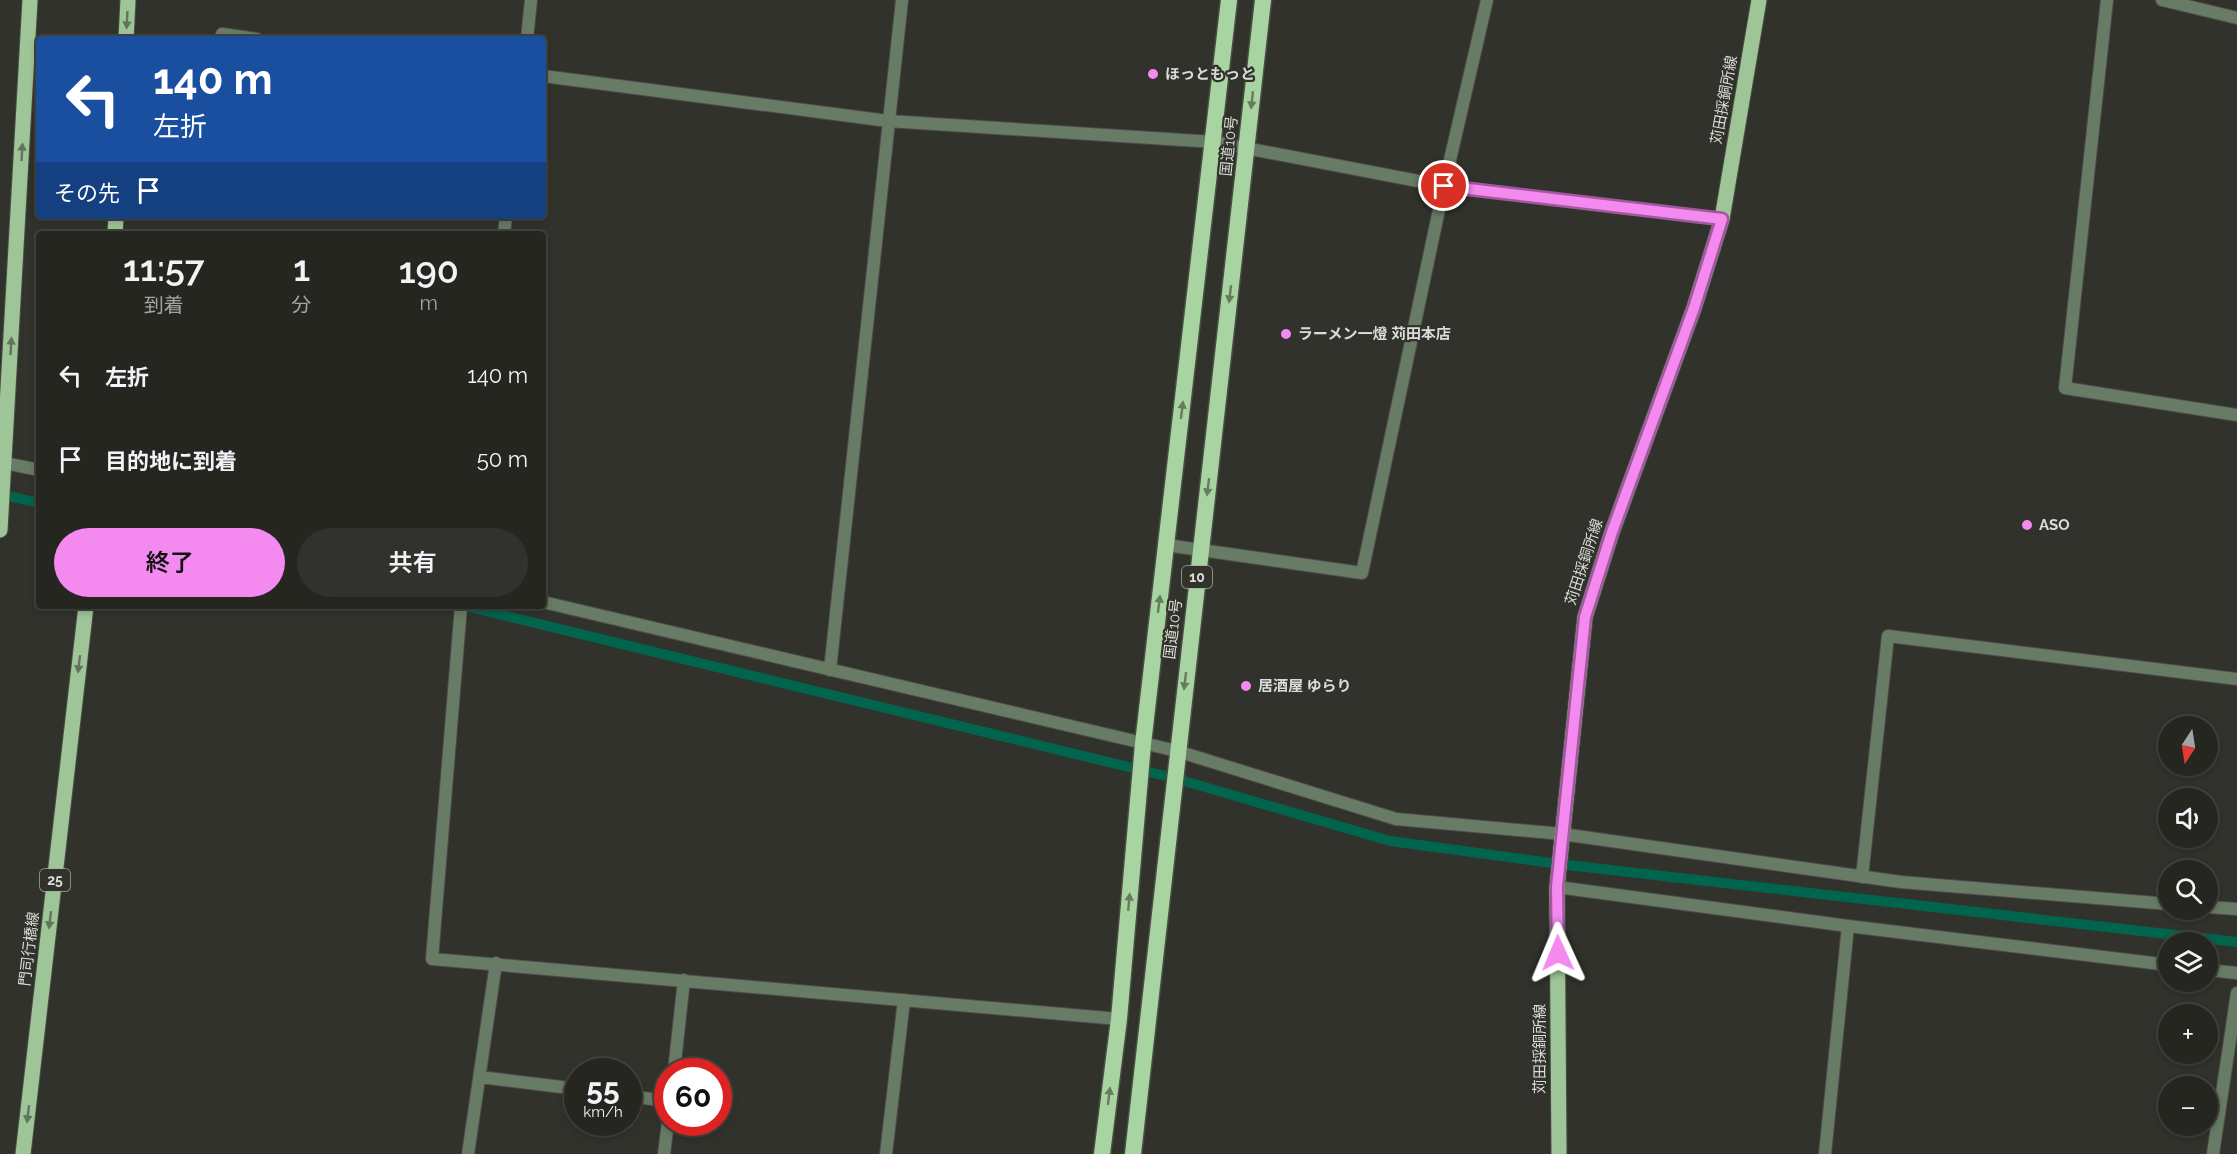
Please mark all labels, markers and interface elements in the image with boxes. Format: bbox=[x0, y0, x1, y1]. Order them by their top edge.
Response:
one-way arrow bbox=[123, 10, 132, 29]
street label: 苅田採銅所線 bbox=[1707, 54, 1741, 146]
text: 140 m bbox=[153, 55, 273, 104]
icon: left bbox=[54, 60, 132, 138]
place label: ほっともっと bbox=[1165, 65, 1255, 83]
marker: ほっともっと bbox=[1146, 67, 1160, 81]
one-way arrow bbox=[1247, 90, 1257, 109]
text: 左折 bbox=[153, 111, 207, 142]
street label: 国道10号 bbox=[1217, 115, 1241, 177]
one-way arrow bbox=[17, 142, 26, 161]
pin bbox=[1418, 160, 1469, 211]
icon: arrive bbox=[1427, 169, 1460, 202]
icon: arrive bbox=[132, 174, 165, 207]
text: その先 bbox=[54, 180, 120, 206]
text: 11:57 bbox=[123, 247, 205, 289]
text: 1 bbox=[293, 247, 310, 289]
text: 190 bbox=[399, 249, 459, 291]
one-way arrow bbox=[1225, 284, 1235, 303]
text: m bbox=[420, 291, 438, 315]
text: 到着 bbox=[144, 293, 184, 317]
text: 分 bbox=[292, 293, 312, 317]
place label: ラーメン一燈 苅田本店 bbox=[1298, 325, 1451, 343]
marker: ラーメン一燈 苅田本店 bbox=[1279, 327, 1293, 341]
one-way arrow bbox=[7, 337, 16, 356]
icon: left bbox=[54, 359, 87, 392]
text: 140 m bbox=[467, 362, 528, 388]
text: 左折 bbox=[105, 364, 149, 390]
one-way arrow bbox=[1178, 400, 1187, 419]
icon: arrive bbox=[54, 443, 87, 476]
text: 50 m bbox=[477, 446, 528, 472]
text: 目的地に到着 bbox=[105, 448, 237, 474]
one-way arrow bbox=[1203, 478, 1213, 497]
street label: 苅田採銅所線 bbox=[1562, 516, 1606, 608]
place label: ASO bbox=[2039, 516, 2069, 534]
marker: ASO bbox=[2020, 518, 2034, 532]
button: 終了 bbox=[54, 528, 285, 597]
button: 共有 bbox=[297, 528, 528, 597]
road number: 10 bbox=[1182, 566, 1212, 588]
one-way arrow bbox=[1155, 594, 1164, 613]
street label: 国道10号 bbox=[1160, 598, 1186, 660]
one-way arrow bbox=[75, 655, 84, 674]
one-way arrow bbox=[1181, 672, 1190, 691]
place label: 居酒屋 ゆらり bbox=[1258, 677, 1352, 695]
marker: 居酒屋 ゆらり bbox=[1239, 679, 1253, 693]
north arrow bbox=[2158, 716, 2218, 776]
map controls bbox=[2158, 716, 2218, 1136]
button: sound bbox=[2158, 788, 2218, 848]
button: search bbox=[2158, 860, 2218, 920]
road number: 25 bbox=[40, 869, 70, 891]
one-way arrow bbox=[1124, 892, 1134, 911]
street label: 門司行橋線 bbox=[15, 911, 43, 987]
one-way arrow bbox=[45, 911, 55, 930]
position arrow bbox=[1526, 921, 1590, 985]
button: layers bbox=[2158, 932, 2218, 992]
street label: 苅田採銅所線 bbox=[1531, 1004, 1549, 1094]
button: + bbox=[2158, 1004, 2218, 1064]
speed limit sign: 60 bbox=[654, 1058, 732, 1136]
text: 55 bbox=[586, 1072, 620, 1107]
button: − bbox=[2158, 1076, 2218, 1136]
one-way arrow bbox=[1104, 1086, 1114, 1105]
text: km/h bbox=[583, 1103, 623, 1121]
one-way arrow bbox=[23, 1105, 33, 1124]

